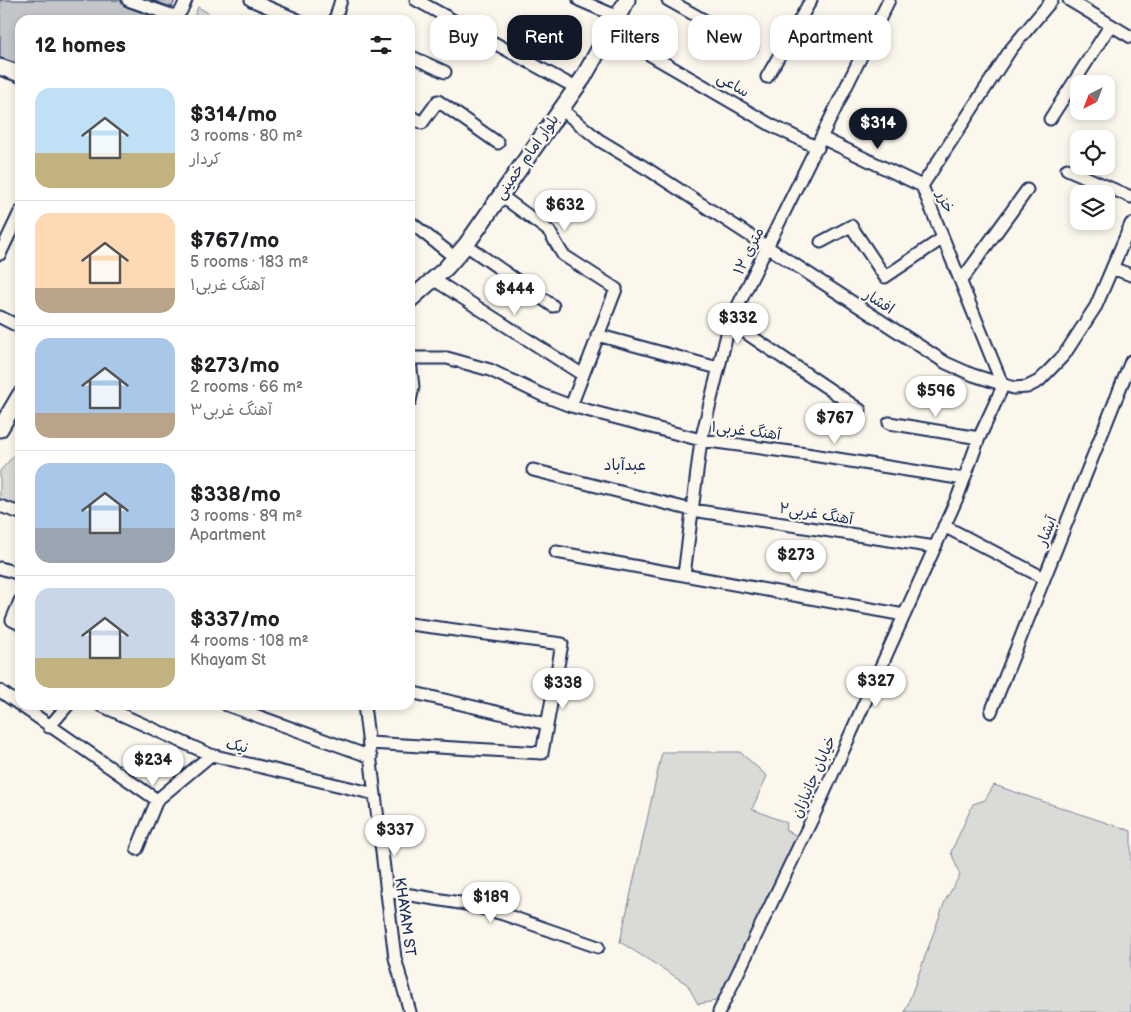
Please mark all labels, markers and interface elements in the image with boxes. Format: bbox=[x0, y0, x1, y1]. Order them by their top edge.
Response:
chip: Buy bbox=[430, 15, 497, 60]
chip: Rent bbox=[507, 15, 582, 60]
chip: Filters bbox=[592, 15, 678, 60]
chip: New bbox=[688, 15, 760, 60]
chip: Apartment bbox=[770, 15, 891, 60]
icon: filters bbox=[367, 31, 395, 59]
text: 12 homes bbox=[35, 33, 126, 58]
street label: ساعی bbox=[713, 68, 753, 102]
north arrow bbox=[1070, 75, 1115, 120]
map controls bbox=[1070, 75, 1115, 230]
text: $314/mo bbox=[190, 102, 277, 127]
icon: home bbox=[75, 108, 135, 168]
pin: $314 bbox=[848, 108, 908, 150]
street label: بلوار امام خمینی bbox=[491, 111, 564, 204]
text: $314 bbox=[860, 114, 896, 133]
text: 3 rooms · 80 m² bbox=[190, 127, 303, 146]
button: locate bbox=[1070, 130, 1115, 175]
text: کردار bbox=[190, 150, 221, 169]
button: layers bbox=[1070, 185, 1115, 230]
street label: خزر bbox=[932, 187, 958, 216]
pin: $632 bbox=[535, 190, 595, 232]
text: $632 bbox=[545, 196, 585, 215]
street label: ۱۲ متری bbox=[729, 224, 769, 278]
text: $767/mo bbox=[190, 228, 279, 253]
icon: home bbox=[75, 233, 135, 293]
text: 5 rooms · 183 m² bbox=[190, 253, 309, 272]
pin: $444 bbox=[485, 274, 545, 316]
text: آهنگ غربی۱ bbox=[190, 276, 265, 295]
text: $444 bbox=[496, 280, 534, 299]
street label: افشار bbox=[860, 285, 898, 319]
pin: $332 bbox=[708, 302, 768, 345]
text: $332 bbox=[719, 309, 757, 328]
text: $273/mo bbox=[190, 353, 279, 378]
icon: home bbox=[75, 358, 135, 418]
pin: $596 bbox=[906, 376, 966, 418]
text: 2 rooms · 66 m² bbox=[190, 378, 303, 397]
text: $596 bbox=[917, 382, 955, 401]
text: آهنگ غربی۳ bbox=[190, 401, 272, 420]
pin: $767 bbox=[805, 402, 865, 445]
text: $767 bbox=[816, 409, 854, 428]
street label: آهنگ غربی۱ bbox=[710, 417, 783, 445]
district label: عبدآباد bbox=[604, 456, 646, 475]
text: $338/mo bbox=[190, 482, 281, 507]
icon: home bbox=[75, 483, 135, 543]
street label: آهنگ غربی۲ bbox=[778, 499, 856, 529]
text: 3 rooms · 89 m² bbox=[190, 507, 302, 526]
street label: آبشار bbox=[1032, 512, 1062, 549]
text: Apartment bbox=[190, 526, 266, 545]
pin: $273 bbox=[766, 540, 826, 582]
text: $273 bbox=[777, 546, 815, 565]
text: $337/mo bbox=[190, 607, 280, 632]
icon: home bbox=[75, 608, 135, 668]
text: 4 rooms · 108 m² bbox=[190, 632, 309, 651]
text: Khayam St bbox=[190, 651, 266, 670]
pin: $327 bbox=[846, 666, 906, 708]
pin: $338 bbox=[533, 668, 593, 710]
text: $327 bbox=[857, 672, 895, 691]
text: $338 bbox=[544, 674, 582, 693]
street label: خیابان جانبازان bbox=[787, 733, 841, 821]
street label: نیک bbox=[224, 734, 250, 758]
pin: $234 bbox=[123, 744, 183, 787]
text: $234 bbox=[134, 751, 172, 770]
pin: $337 bbox=[365, 814, 425, 857]
text: $337 bbox=[376, 821, 414, 840]
street label: KHAYAM ST bbox=[390, 876, 420, 958]
pin: $189 bbox=[461, 882, 521, 924]
text: $189 bbox=[473, 888, 509, 907]

